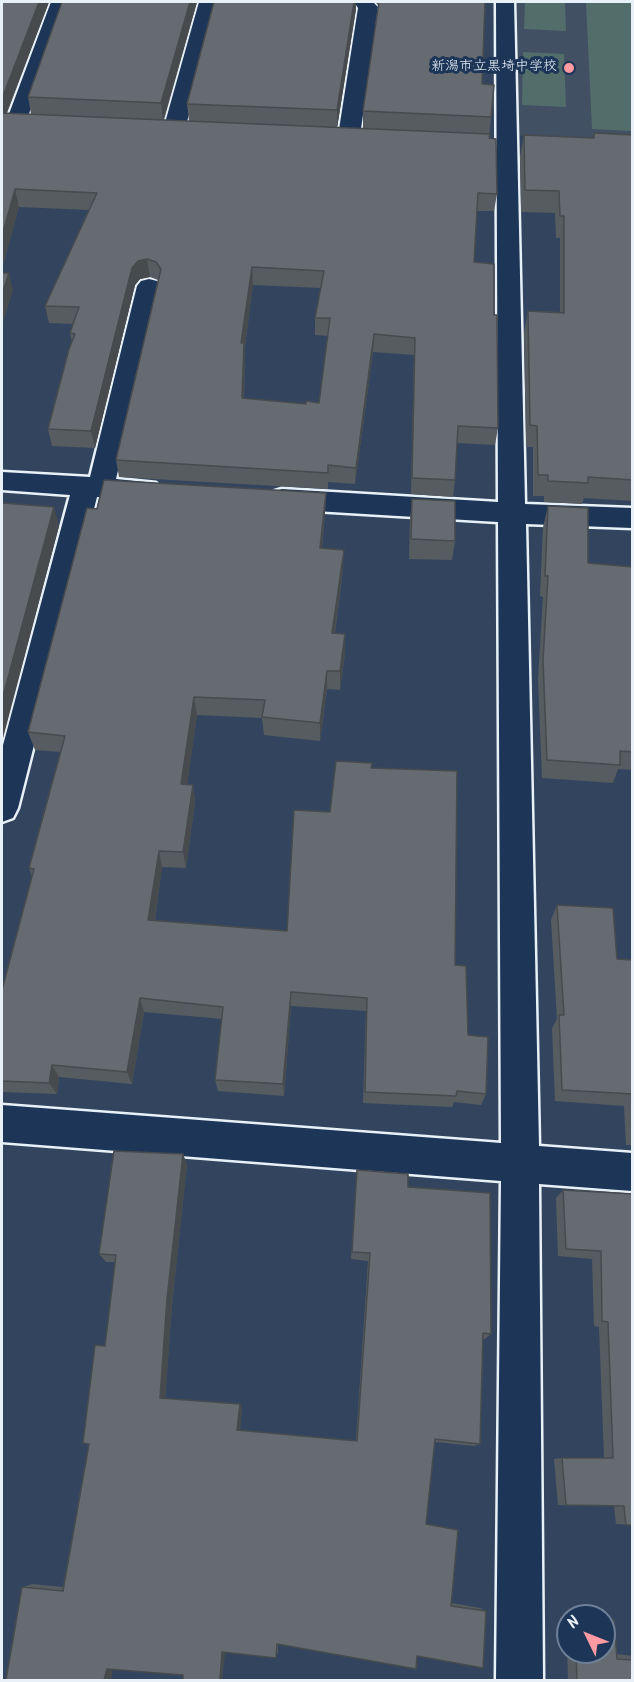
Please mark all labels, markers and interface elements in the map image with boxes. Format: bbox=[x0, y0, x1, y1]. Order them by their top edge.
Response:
place label: 新潟市立黒埼中学校 bbox=[431, 60, 557, 76]
marker: 新潟市立黒埼中学校 bbox=[562, 61, 576, 75]
north arrow bbox=[556, 1604, 616, 1664]
text: N bbox=[561, 1611, 587, 1635]

